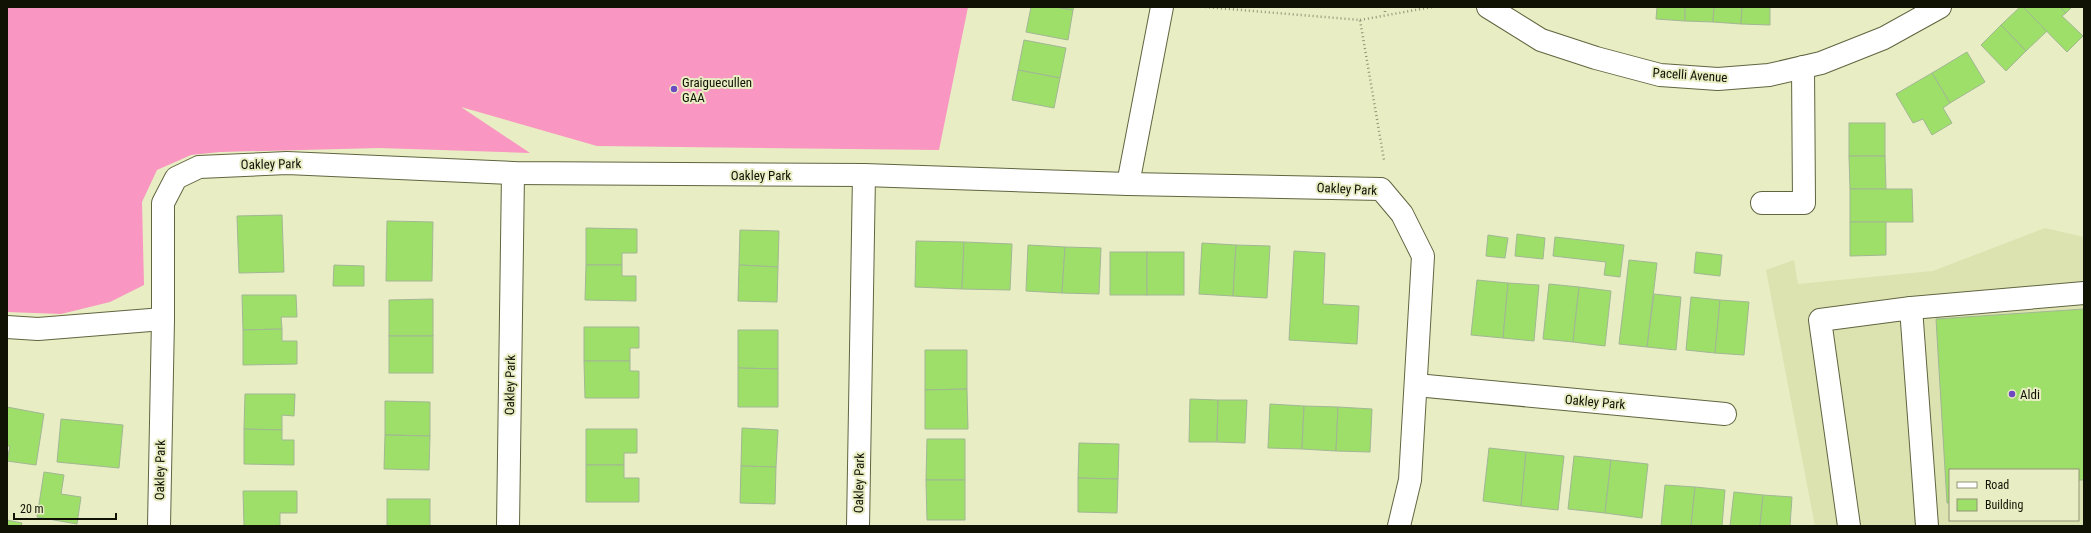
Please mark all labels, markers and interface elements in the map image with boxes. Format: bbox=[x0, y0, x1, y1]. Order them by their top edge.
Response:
street label: Pacelli Avenue bbox=[1652, 65, 1728, 85]
place label: Graiguecullen GAA bbox=[682, 75, 752, 105]
marker: Graiguecullen GAA bbox=[669, 84, 679, 94]
street label: Oakley Park bbox=[241, 156, 301, 172]
street label: Oakley Park bbox=[731, 168, 791, 183]
street label: Oakley Park bbox=[1316, 180, 1378, 198]
street label: Oakley Park bbox=[502, 355, 518, 415]
place label: Aldi bbox=[2020, 387, 2040, 402]
marker: Aldi bbox=[2007, 389, 2017, 399]
street label: Oakley Park bbox=[1564, 392, 1626, 412]
street label: Oakley Park bbox=[152, 440, 168, 500]
street label: Oakley Park bbox=[851, 453, 867, 513]
legend bbox=[1949, 469, 2079, 521]
text: Road bbox=[1985, 478, 2009, 492]
scale bar bbox=[14, 495, 116, 521]
text: Building bbox=[1985, 498, 2023, 512]
text: 20 m bbox=[20, 502, 44, 516]

